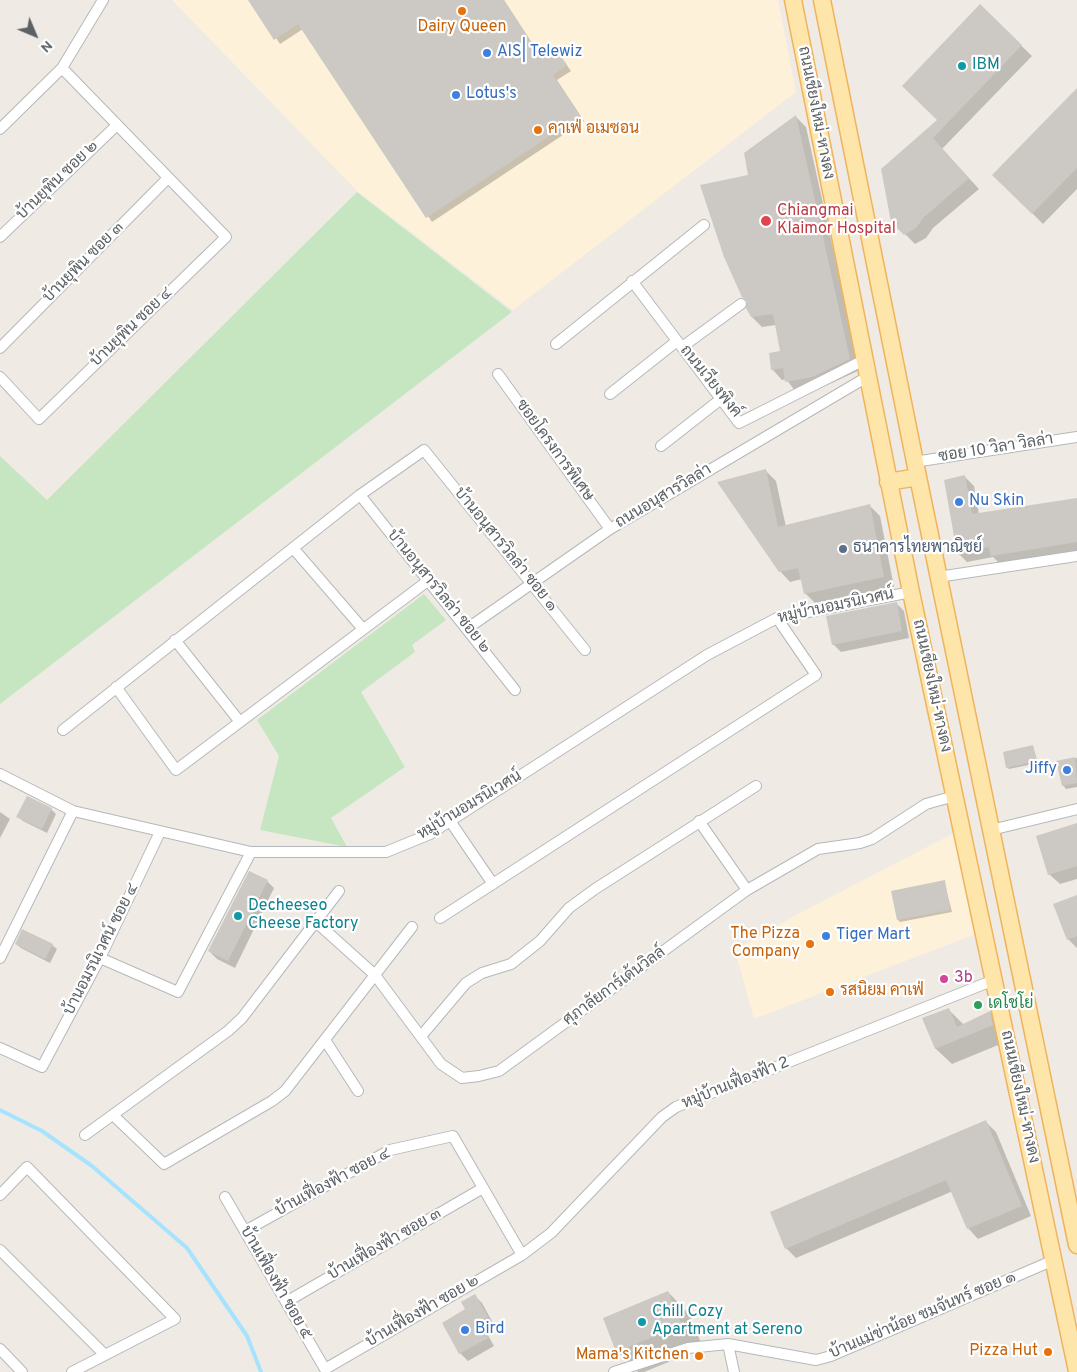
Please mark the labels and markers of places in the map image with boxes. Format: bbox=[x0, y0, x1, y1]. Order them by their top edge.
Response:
marker: Dairy Queen bbox=[456, 5, 468, 17]
place label: Dairy Queen bbox=[418, 18, 506, 38]
place label: AIS| Telewiz bbox=[497, 43, 582, 63]
marker: AIS| Telewiz bbox=[481, 47, 493, 59]
place label: IBM bbox=[972, 56, 1000, 76]
marker: IBM bbox=[956, 60, 968, 72]
place label: Lotus's bbox=[466, 85, 517, 105]
marker: Lotus's bbox=[450, 89, 462, 101]
place label: คาเฟ่ อเมซอน bbox=[548, 120, 639, 140]
marker: คาเฟ่ อเมซอน bbox=[532, 124, 544, 136]
place label: Chiangmai Klaimor Hospital bbox=[777, 202, 896, 240]
marker: Chiangmai Klaimor Hospital bbox=[759, 214, 773, 228]
place label: Nu Skin bbox=[969, 492, 1024, 512]
marker: Nu Skin bbox=[953, 496, 965, 508]
place label: ธนาคารไทยพาณิชย์ bbox=[853, 539, 982, 559]
marker: ธนาคารไทยพาณิชย์ bbox=[837, 543, 849, 555]
place label: Jiffy bbox=[1025, 760, 1057, 780]
marker: Jiffy bbox=[1061, 764, 1073, 776]
place label: Decheeseo Cheese Factory bbox=[248, 897, 358, 935]
marker: Decheeseo Cheese Factory bbox=[232, 910, 244, 922]
place label: The Pizza Company bbox=[730, 925, 800, 963]
place label: Tiger Mart bbox=[836, 926, 911, 946]
marker: Tiger Mart bbox=[820, 930, 832, 942]
marker: The Pizza Company bbox=[804, 938, 816, 950]
place label: 3b bbox=[954, 969, 973, 989]
marker: 3b bbox=[938, 973, 950, 985]
place label: รสนิยม คาเฟ่ bbox=[840, 982, 924, 1002]
marker: รสนิยม คาเฟ่ bbox=[824, 986, 836, 998]
place label: เดโชโย่ bbox=[988, 995, 1033, 1015]
marker: เดโชโย่ bbox=[972, 999, 984, 1011]
place label: Chill Cozy Apartment at Sereno bbox=[652, 1303, 803, 1341]
marker: Chill Cozy Apartment at Sereno bbox=[636, 1316, 648, 1328]
place label: Bird bbox=[475, 1320, 504, 1340]
marker: Bird bbox=[459, 1324, 471, 1336]
place label: Pizza Hut bbox=[969, 1342, 1038, 1362]
place label: Mama's Kitchen bbox=[576, 1346, 689, 1366]
marker: Pizza Hut bbox=[1042, 1346, 1054, 1358]
marker: Mama's Kitchen bbox=[693, 1350, 705, 1362]

